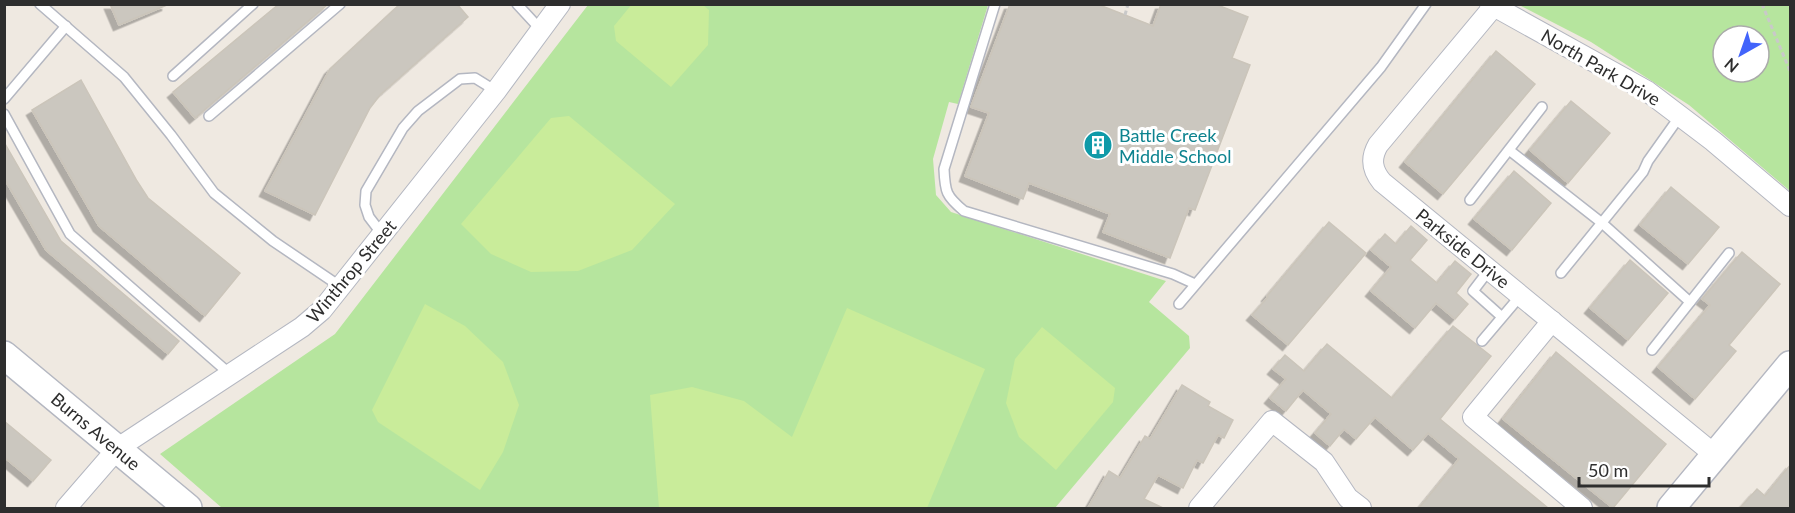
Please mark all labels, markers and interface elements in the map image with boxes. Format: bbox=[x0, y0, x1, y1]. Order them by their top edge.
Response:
street label: North Park Drive bbox=[1537, 24, 1665, 110]
north arrow bbox=[1711, 24, 1771, 84]
text: N bbox=[1720, 55, 1742, 77]
place label: Battle Creek Middle School bbox=[1119, 124, 1231, 167]
building icon: Battle Creek Middle School bbox=[1082, 129, 1114, 161]
street label: Parkside Drive bbox=[1412, 203, 1514, 293]
street label: Winthrop Street bbox=[302, 215, 401, 327]
street label: Burns Avenue bbox=[47, 387, 145, 475]
scale bar bbox=[1579, 450, 1710, 488]
text: 50 m bbox=[1588, 459, 1628, 481]

